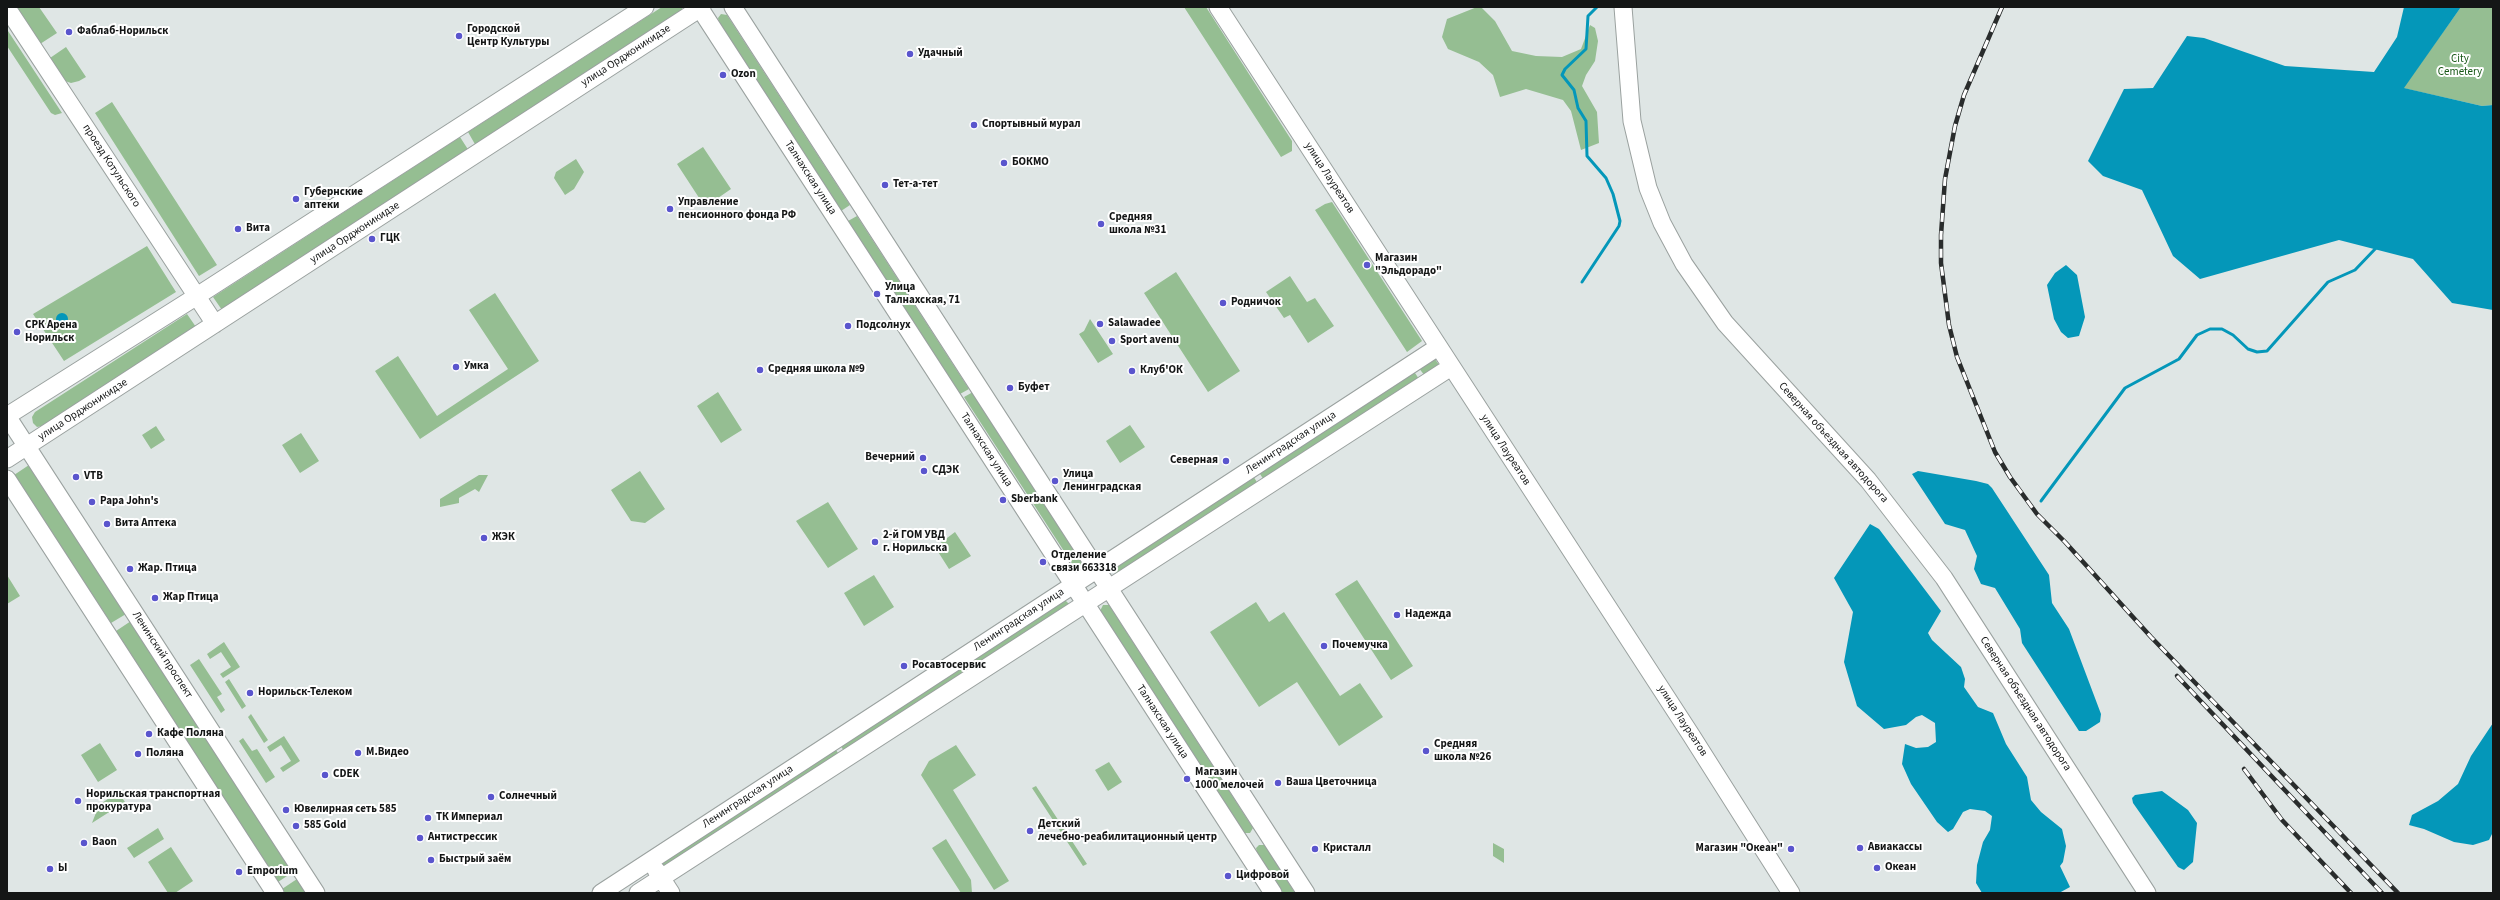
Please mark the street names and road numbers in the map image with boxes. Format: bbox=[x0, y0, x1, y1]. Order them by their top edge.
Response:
street label: улица Орджоникидзе bbox=[579, 22, 673, 90]
street label: проезд Котульского bbox=[79, 122, 143, 210]
street label: Талнахская улица bbox=[781, 139, 839, 217]
street label: улица Лауреатов bbox=[1301, 140, 1357, 216]
street label: улица Орджоникидзе bbox=[308, 199, 402, 267]
street label: улица Орджоникидзе bbox=[36, 376, 130, 444]
street label: Северная объездная автодорога bbox=[1775, 380, 1891, 506]
street label: Ленинградская улица bbox=[1243, 409, 1339, 477]
street label: Талнахская улица bbox=[957, 411, 1015, 489]
street label: улица Лауреатов bbox=[1477, 412, 1533, 488]
street label: Ленинградская улица bbox=[971, 586, 1067, 654]
street label: Ленинский проспект bbox=[129, 609, 195, 701]
street label: Северная объездная автодорога bbox=[1976, 634, 2074, 774]
street label: Талнахская улица bbox=[1133, 683, 1191, 761]
street label: улица Лауреатов bbox=[1654, 683, 1710, 759]
street label: Ленинградская улица bbox=[700, 763, 796, 831]

